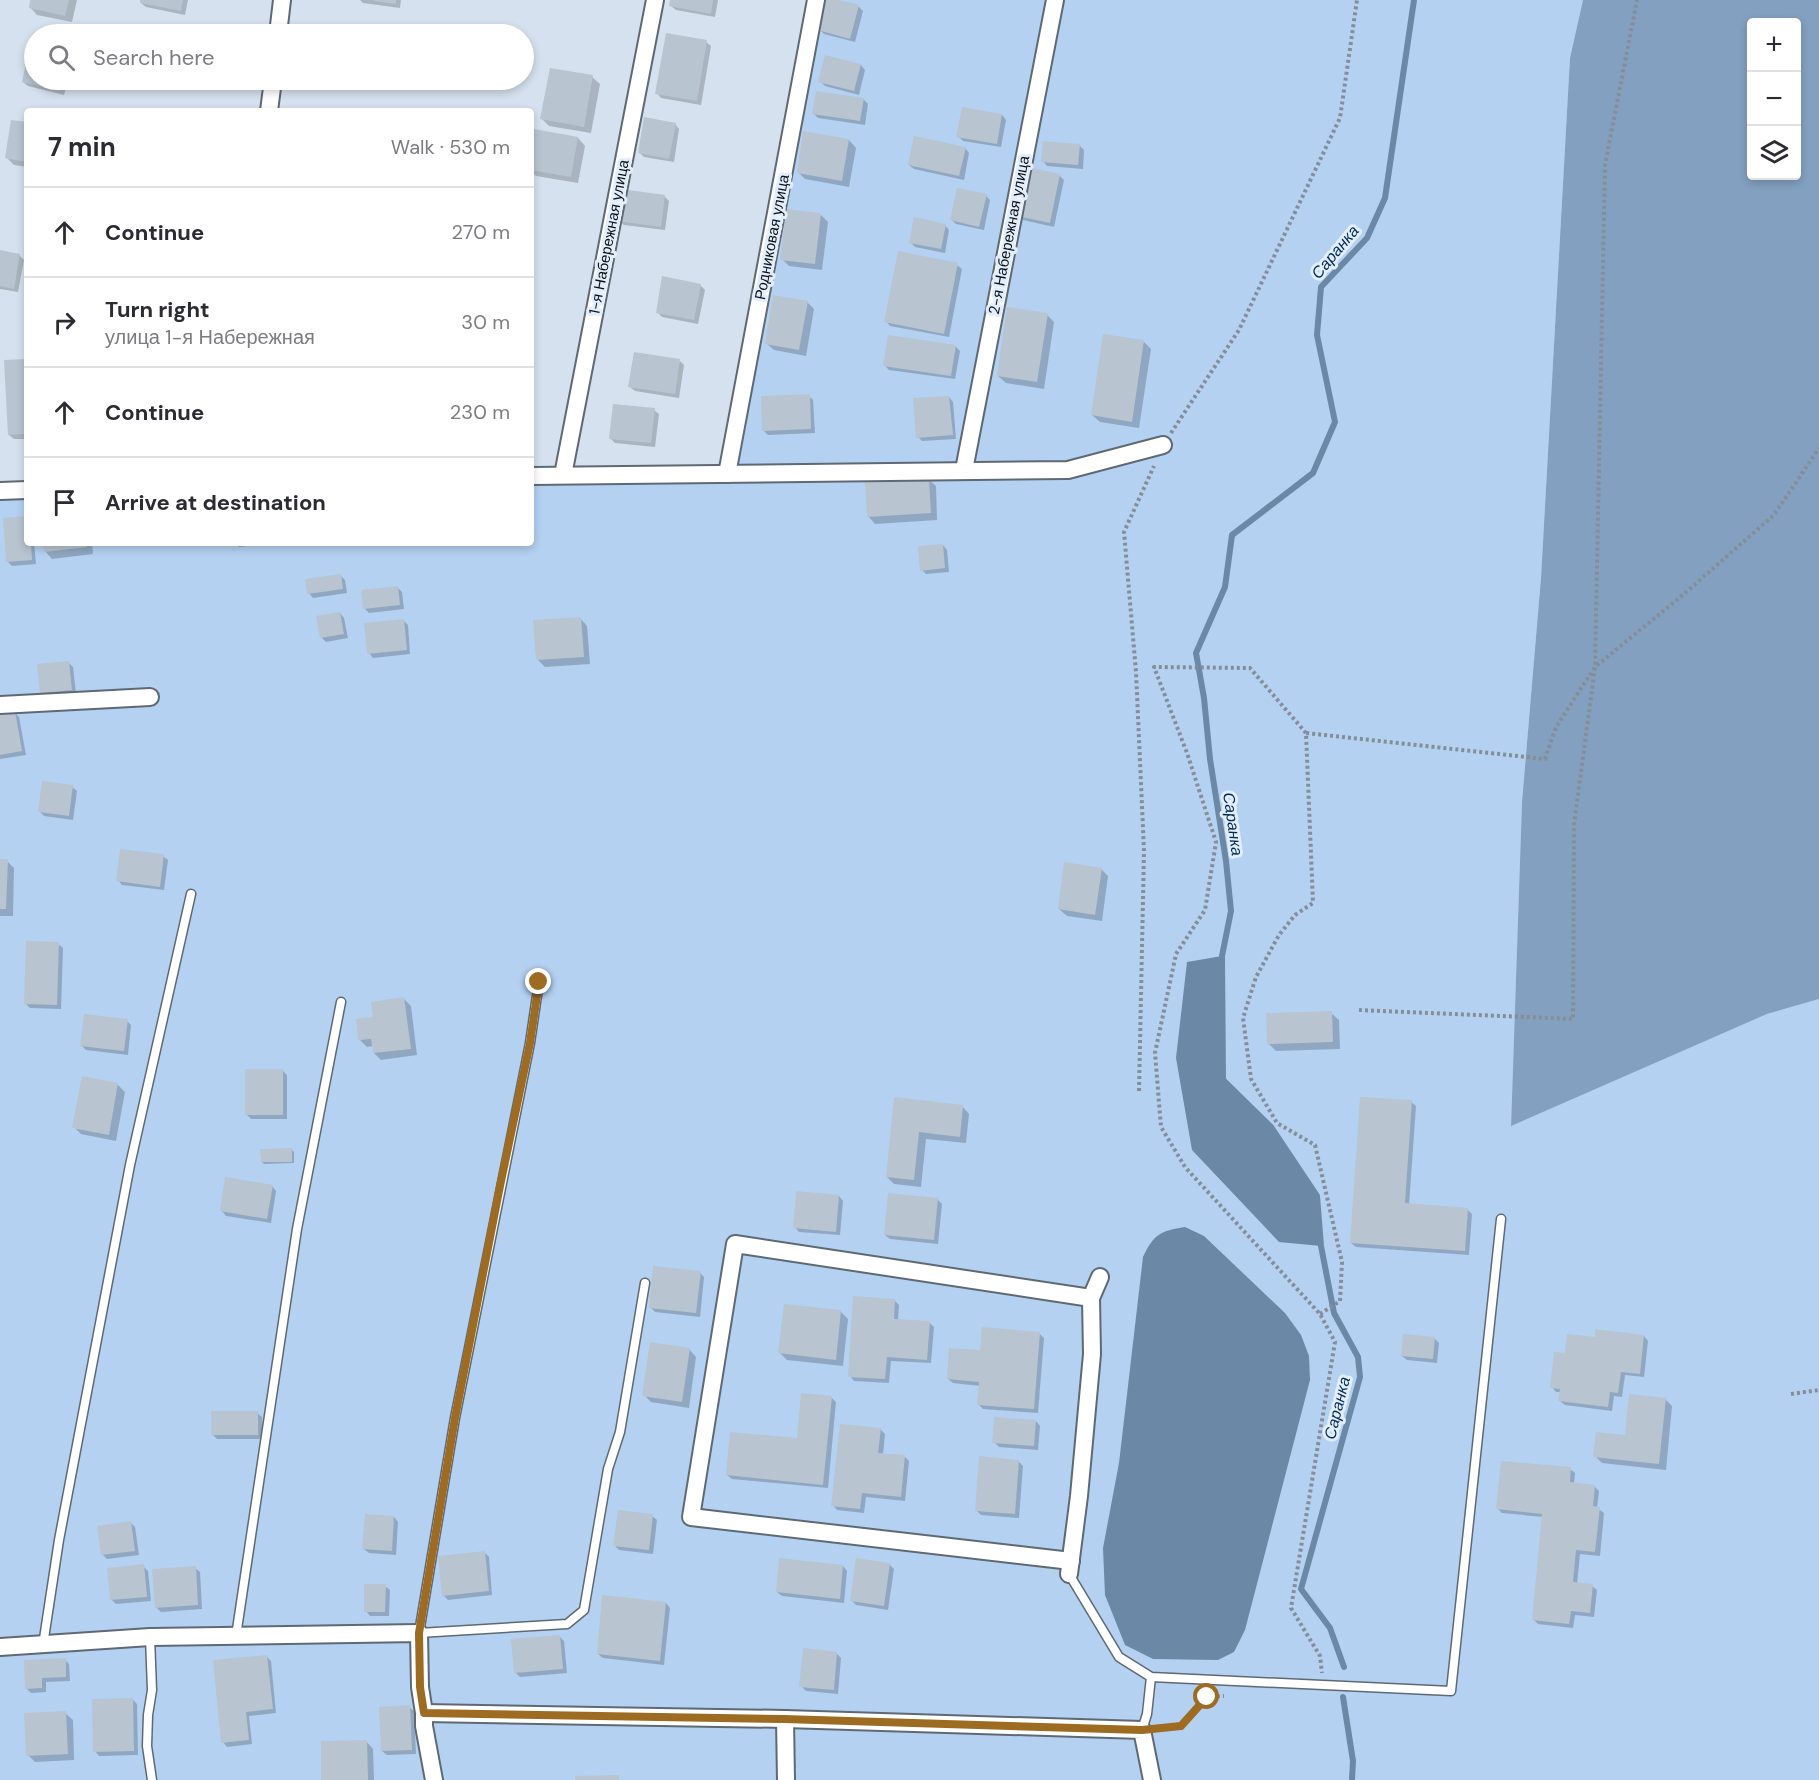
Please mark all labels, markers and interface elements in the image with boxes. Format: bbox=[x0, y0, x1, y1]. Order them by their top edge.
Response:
map controls bbox=[1747, 18, 1801, 180]
button: + bbox=[1747, 18, 1801, 72]
search box bbox=[24, 24, 534, 90]
icon: search bbox=[45, 41, 78, 74]
text: Search here bbox=[93, 43, 214, 72]
button: − bbox=[1747, 72, 1801, 126]
button: layers bbox=[1747, 126, 1801, 180]
text: 7 min bbox=[48, 130, 116, 164]
text: Walk · 530 m bbox=[391, 134, 510, 160]
street label: 2-я Набережная улица bbox=[984, 153, 1034, 316]
street label: 1-я Набережная улица bbox=[584, 157, 634, 316]
street label: Родниковая улица bbox=[750, 172, 794, 301]
icon: ahead bbox=[48, 216, 81, 249]
text: Continue bbox=[105, 218, 204, 247]
text: 270 m bbox=[452, 219, 510, 245]
water label: Саранка bbox=[1306, 221, 1364, 283]
text: Turn right bbox=[105, 295, 210, 324]
icon: right bbox=[48, 306, 81, 339]
text: 30 m bbox=[461, 309, 510, 335]
text: улица 1-я Набережная bbox=[105, 324, 315, 350]
icon: ahead bbox=[48, 396, 81, 429]
text: Continue bbox=[105, 398, 204, 427]
text: 230 m bbox=[450, 399, 510, 425]
icon: arrive bbox=[48, 486, 81, 519]
text: Arrive at destination bbox=[105, 488, 326, 517]
water label: Саранка bbox=[1218, 791, 1248, 857]
route end bbox=[525, 968, 551, 994]
water label: Саранка bbox=[1319, 1374, 1355, 1441]
route start bbox=[1193, 1683, 1219, 1709]

